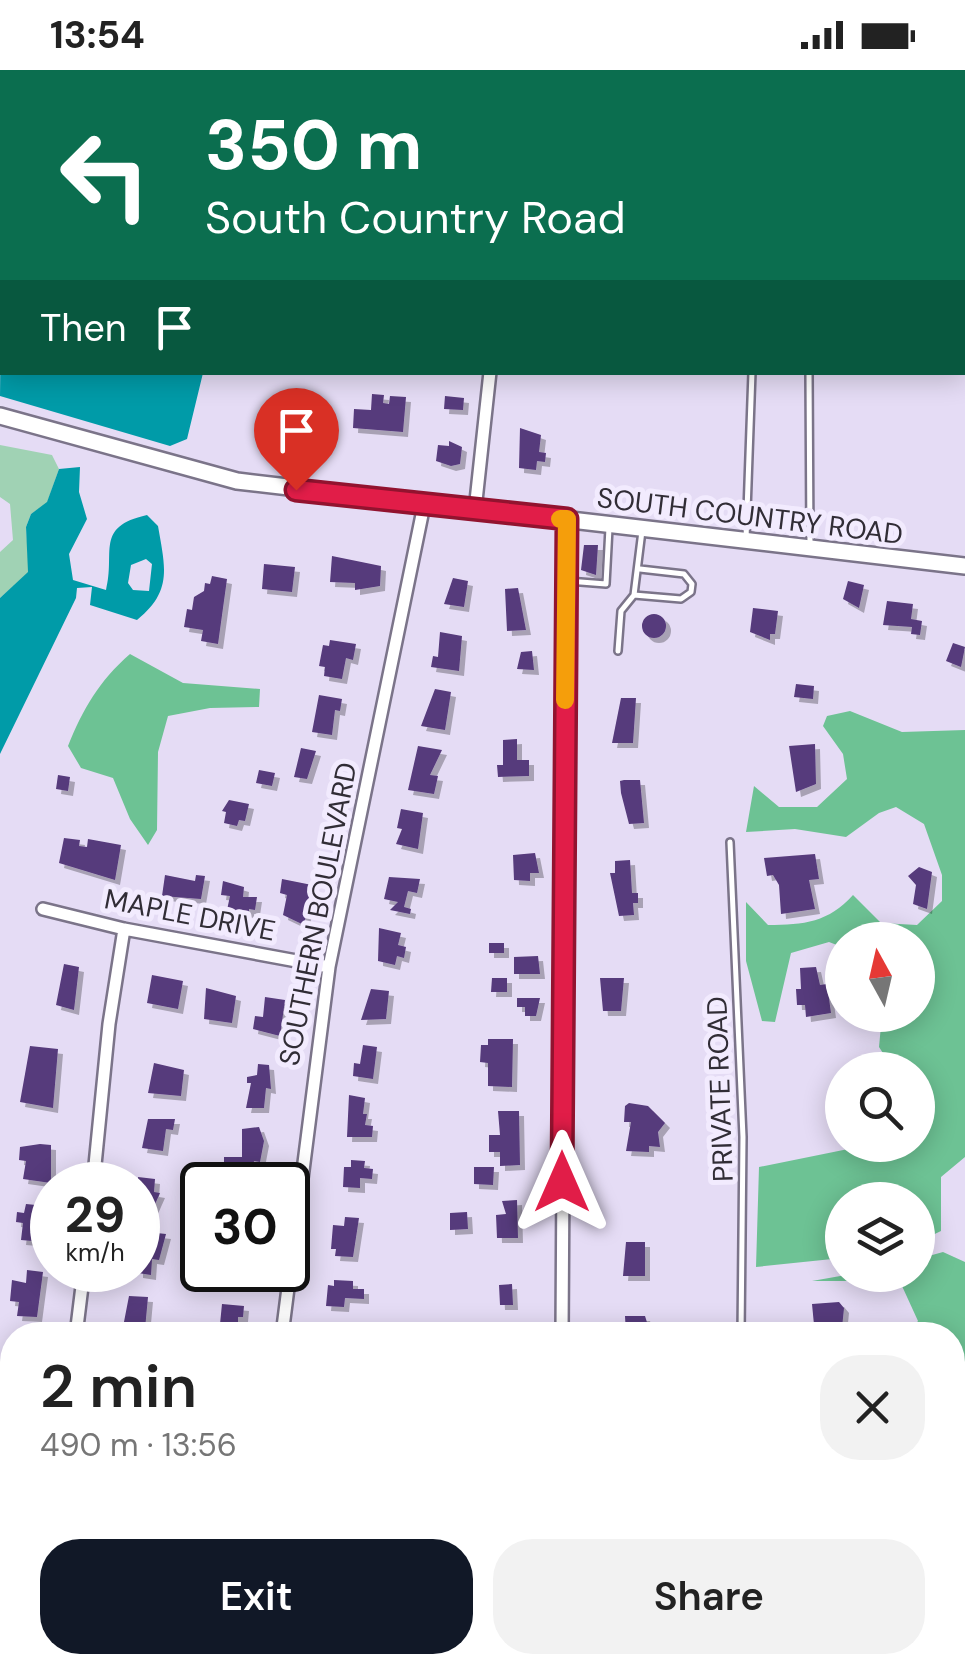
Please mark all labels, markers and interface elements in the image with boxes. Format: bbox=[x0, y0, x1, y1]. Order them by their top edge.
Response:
text: 13:54 bbox=[50, 10, 145, 60]
text: 350 m bbox=[205, 100, 422, 191]
icon: left bbox=[40, 110, 170, 240]
text: South Country Road bbox=[205, 188, 626, 247]
icon: arrive bbox=[147, 300, 202, 355]
text: Then bbox=[40, 303, 127, 353]
pin bbox=[254, 388, 339, 491]
icon: arrive bbox=[269, 403, 324, 458]
street label: SOUTH COUNTRY ROAD bbox=[595, 479, 905, 553]
street label: SOUTHERN BOULEVARD bbox=[270, 759, 366, 1069]
street label: MAPLE DRIVE bbox=[101, 880, 279, 950]
north arrow bbox=[825, 922, 935, 1032]
map controls bbox=[825, 922, 935, 1292]
street label: PRIVATE ROAD bbox=[698, 996, 742, 1182]
button: search bbox=[825, 1052, 935, 1162]
position arrow bbox=[510, 1130, 614, 1234]
speed limit sign: 30 bbox=[180, 1162, 310, 1292]
text: 29 bbox=[65, 1182, 125, 1248]
button: layers bbox=[825, 1182, 935, 1292]
text: km/h bbox=[65, 1236, 125, 1269]
text: 2 min bbox=[40, 1347, 197, 1426]
button: close bbox=[820, 1355, 925, 1460]
text: 490 m · 13:56 bbox=[40, 1424, 237, 1466]
button: Exit bbox=[40, 1539, 473, 1654]
button: Share bbox=[493, 1539, 925, 1654]

